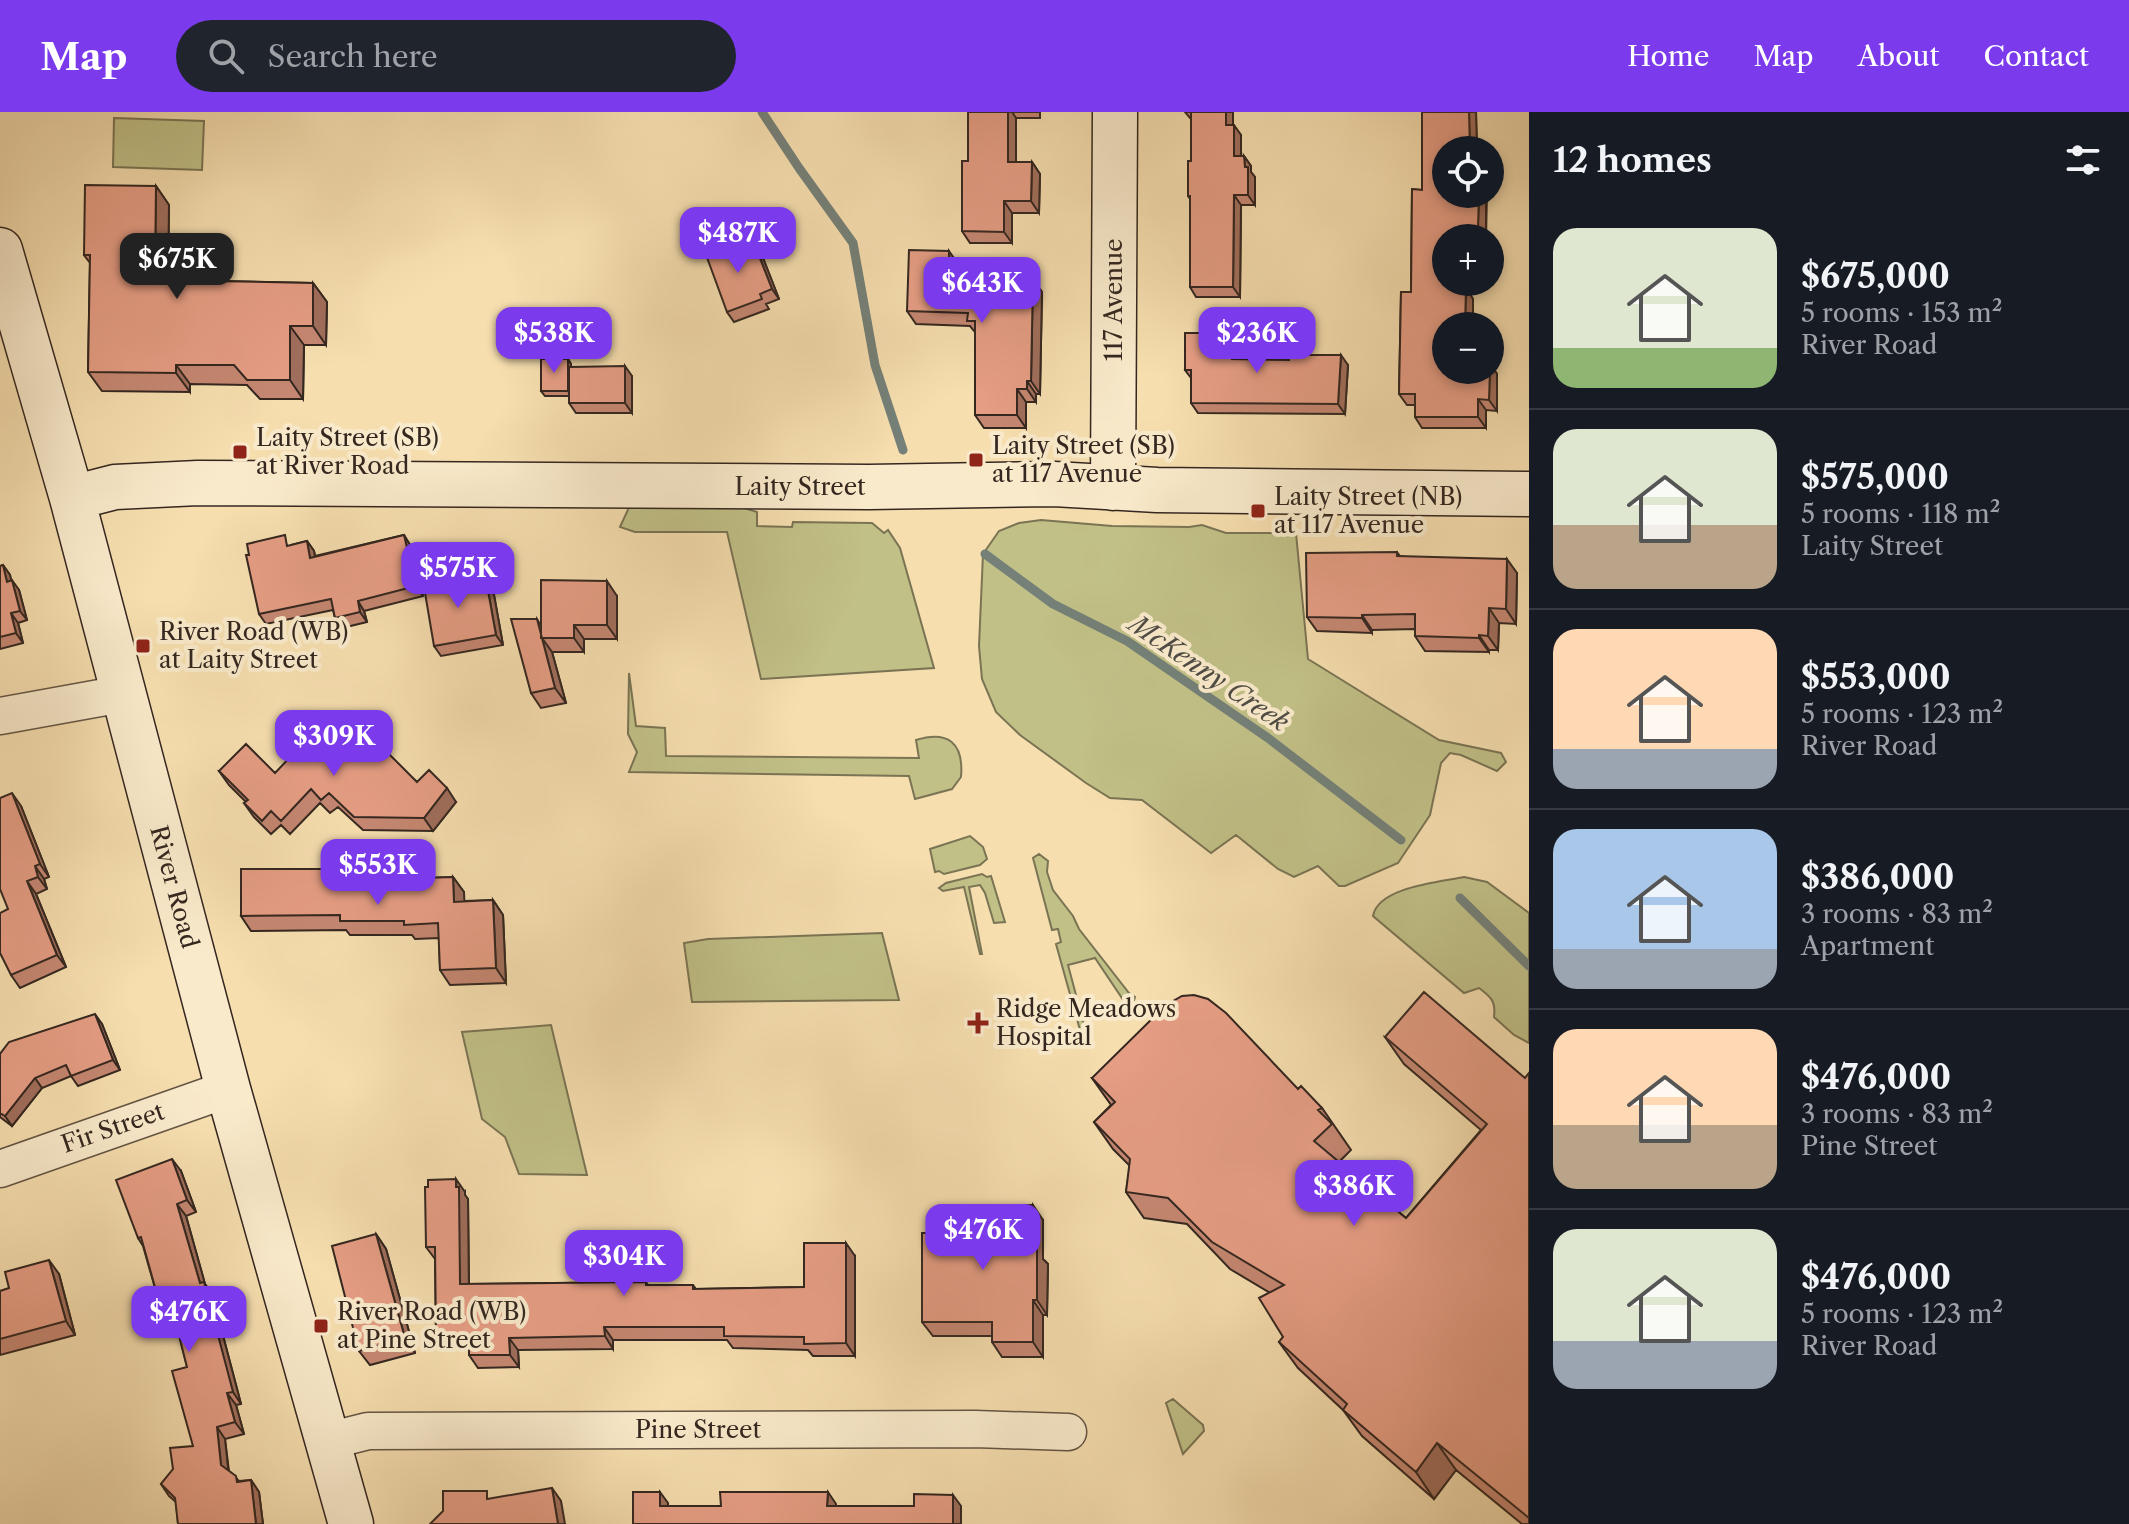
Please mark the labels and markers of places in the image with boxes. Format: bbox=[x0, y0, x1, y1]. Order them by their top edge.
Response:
pin: $487K bbox=[682, 207, 794, 275]
pin: $675K bbox=[121, 233, 233, 301]
pin: $643K bbox=[926, 257, 1038, 325]
pin: $538K bbox=[498, 307, 610, 375]
pin: $236K bbox=[1201, 307, 1313, 375]
place label: Laity Street (SB) at River Road bbox=[256, 423, 439, 480]
place label: Laity Street (SB) at 117 Avenue bbox=[992, 431, 1175, 488]
marker: Laity Street (SB) at River Road bbox=[231, 443, 249, 461]
marker: Laity Street (SB) at 117 Avenue bbox=[967, 451, 985, 469]
place label: Laity Street (NB) at 117 Avenue bbox=[1274, 482, 1462, 539]
marker: Laity Street (NB) at 117 Avenue bbox=[1249, 502, 1267, 520]
pin: $575K bbox=[402, 542, 514, 610]
place label: River Road (WB) at Laity Street bbox=[159, 617, 348, 674]
marker: River Road (WB) at Laity Street bbox=[134, 637, 152, 655]
pin: $309K bbox=[278, 710, 390, 778]
pin: $553K bbox=[322, 839, 434, 907]
place label: Ridge Meadows Hospital bbox=[996, 994, 1176, 1051]
marker: Ridge Meadows Hospital bbox=[967, 1012, 989, 1034]
pin: $386K bbox=[1298, 1160, 1410, 1228]
pin: $476K bbox=[927, 1204, 1039, 1272]
pin: $304K bbox=[568, 1230, 680, 1298]
pin: $476K bbox=[133, 1286, 245, 1354]
place label: River Road (WB) at Pine Street bbox=[337, 1297, 526, 1354]
marker: River Road (WB) at Pine Street bbox=[312, 1317, 330, 1335]

